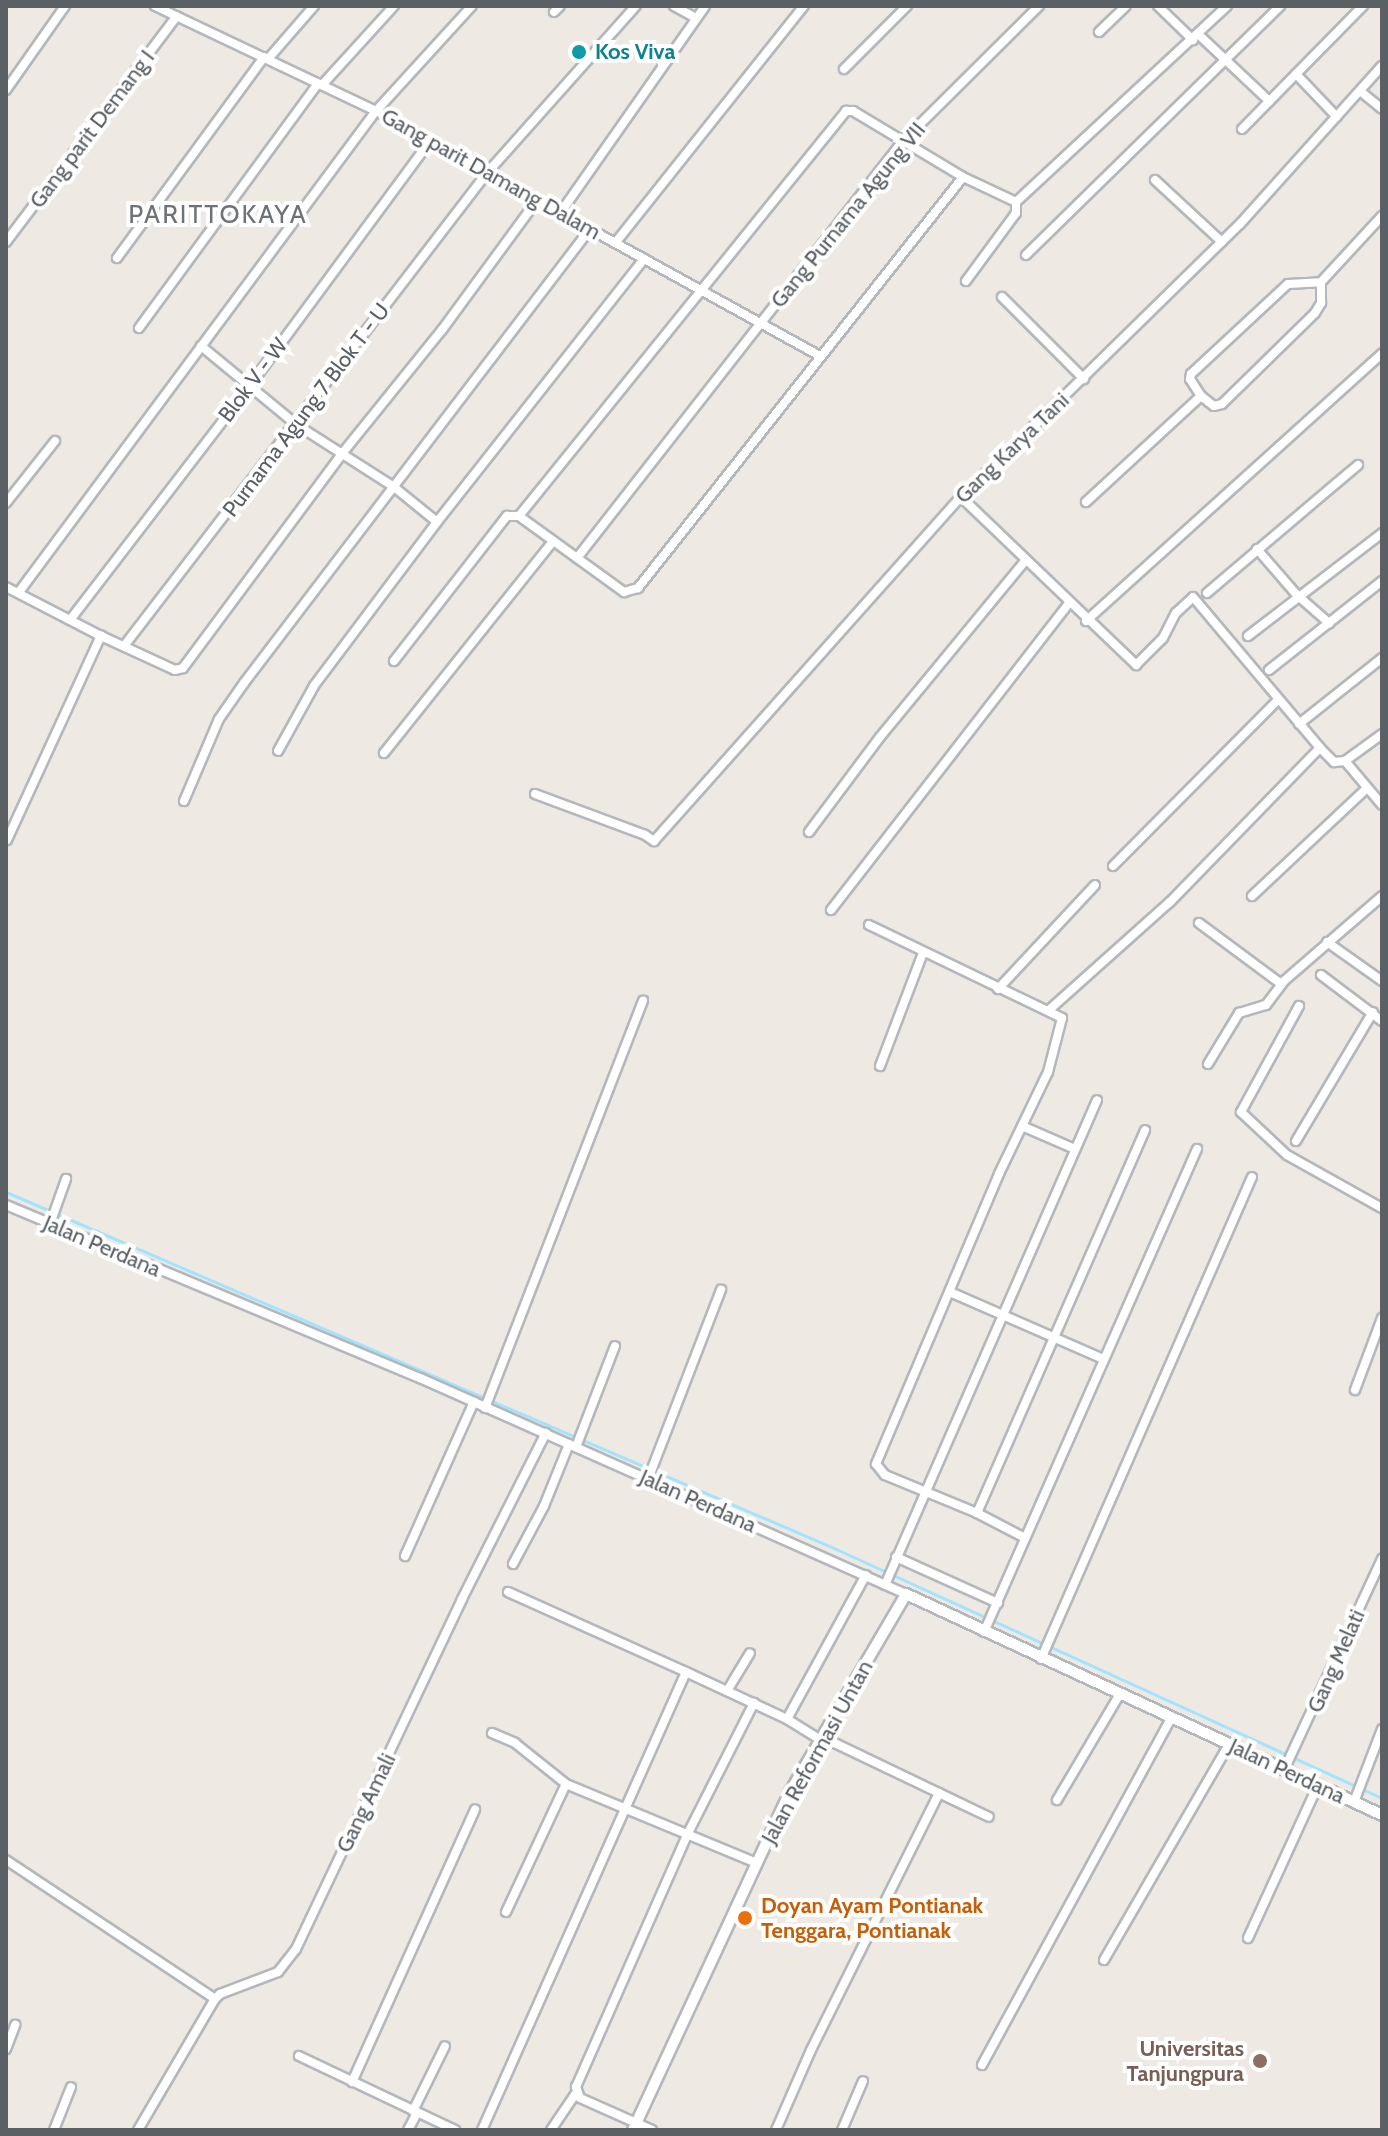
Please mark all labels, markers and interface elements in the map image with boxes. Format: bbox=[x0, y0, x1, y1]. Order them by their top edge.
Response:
place label: Kos Viva bbox=[595, 39, 675, 65]
marker: Kos Viva bbox=[570, 43, 588, 61]
street label: Gang parit Demang I bbox=[24, 45, 160, 213]
street label: Gang parit Damang Dalam bbox=[377, 103, 605, 245]
street label: Gang Purnama Agung VII bbox=[765, 117, 931, 313]
district label: PARITTOKAYA bbox=[128, 199, 308, 231]
street label: Purnama Agung 7 Blok T - U bbox=[217, 298, 395, 522]
street label: Blok V - W bbox=[213, 333, 293, 427]
street label: Gang Karya Tani bbox=[950, 387, 1074, 509]
street label: Jalan Perdana bbox=[39, 1209, 165, 1283]
street label: Jalan Perdana bbox=[636, 1464, 760, 1538]
street label: Gang Melati bbox=[1302, 1605, 1370, 1717]
street label: Jalan Reformasi Untan bbox=[756, 1656, 878, 1848]
street label: Jalan Perdana bbox=[1225, 1733, 1349, 1809]
street label: Gang Amali bbox=[331, 1749, 401, 1857]
place label: Doyan Ayam Pontianak Tenggara, Pontianak bbox=[761, 1892, 983, 1944]
marker: Doyan Ayam Pontianak Tenggara, Pontianak bbox=[736, 1909, 754, 1927]
place label: Universitas Tanjungpura bbox=[1126, 2035, 1244, 2086]
marker: Universitas Tanjungpura bbox=[1251, 2052, 1269, 2070]

